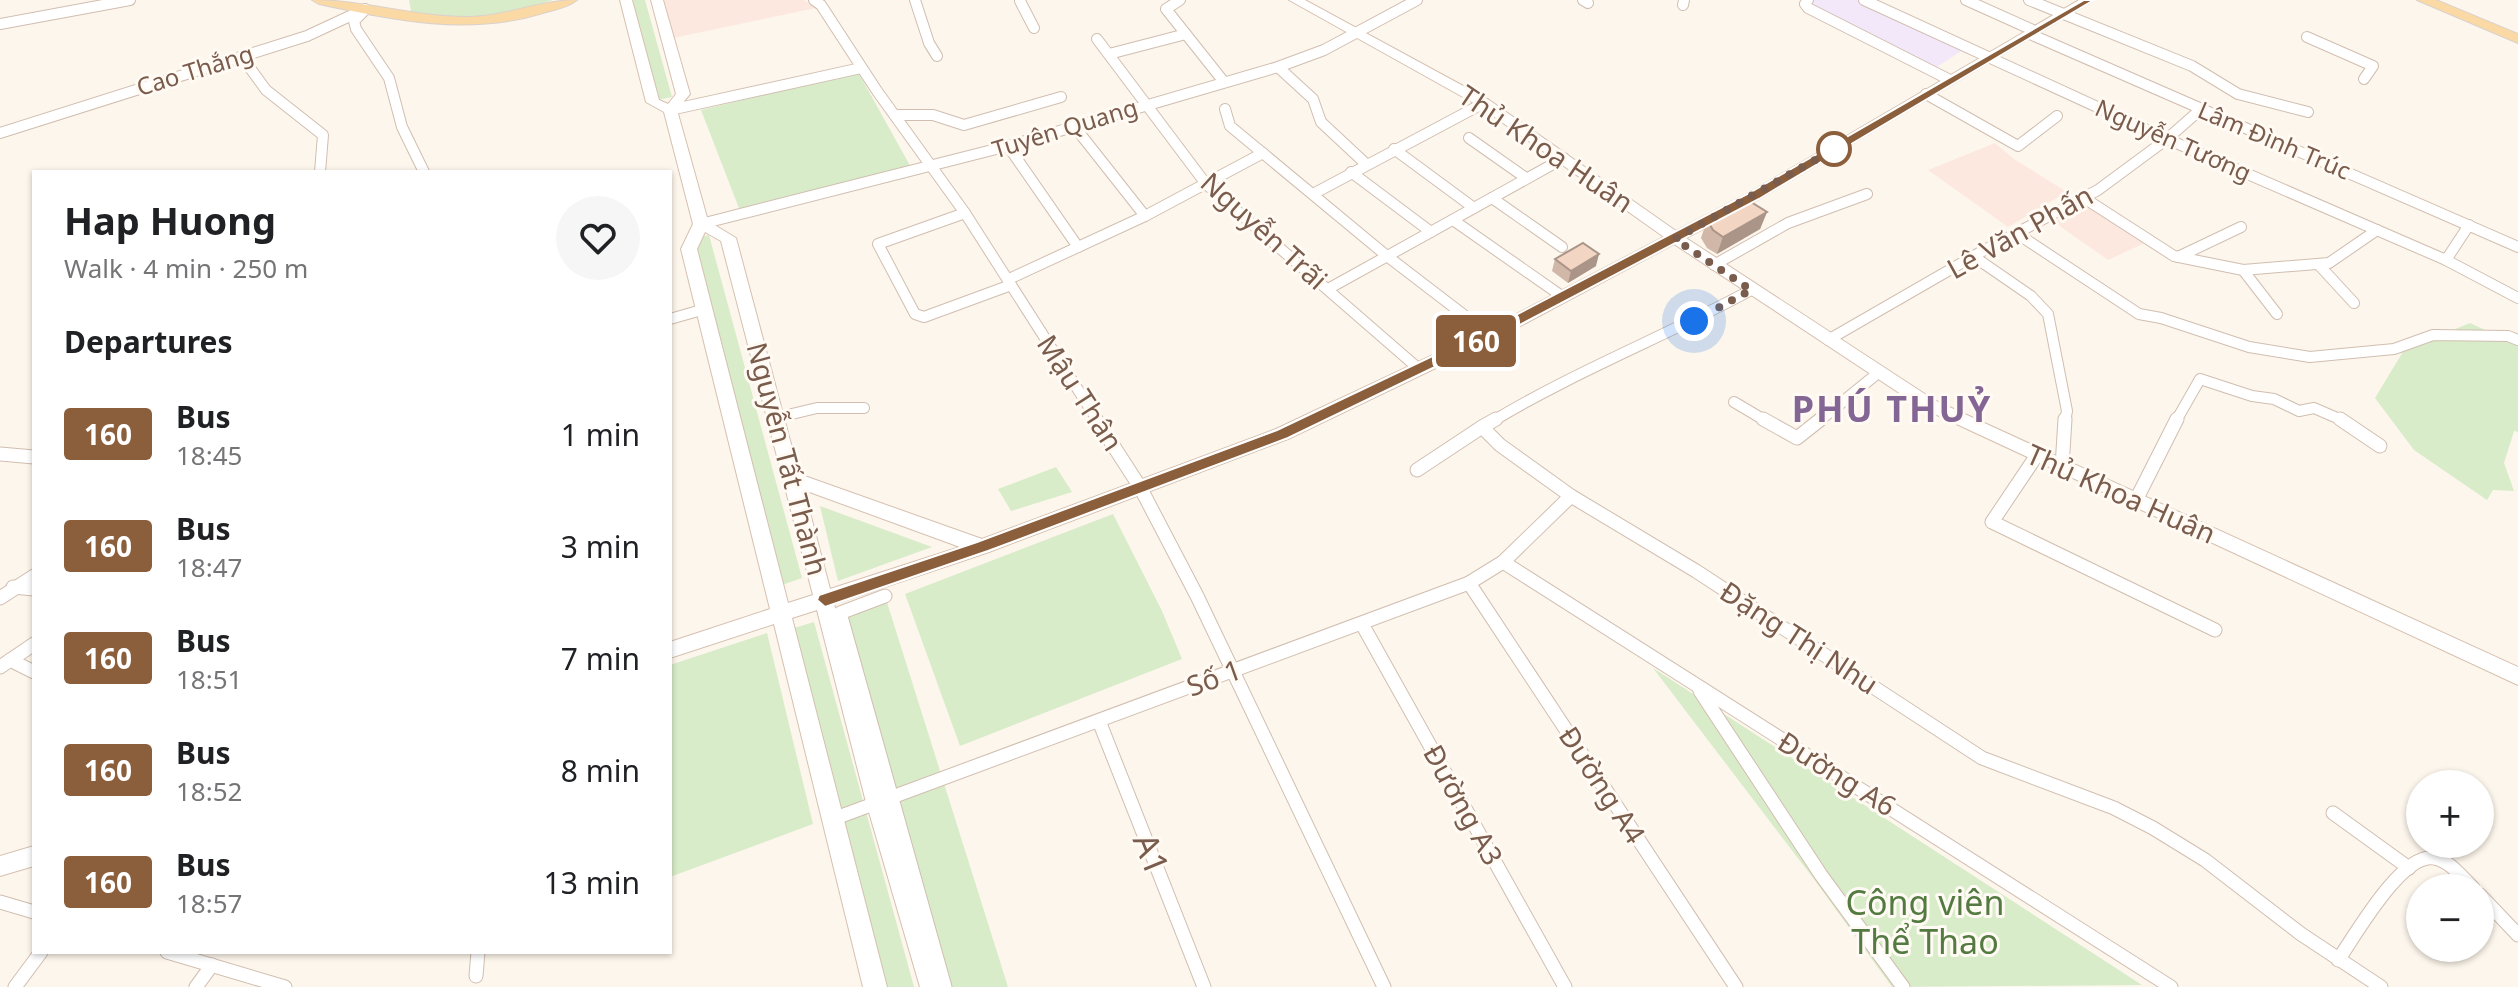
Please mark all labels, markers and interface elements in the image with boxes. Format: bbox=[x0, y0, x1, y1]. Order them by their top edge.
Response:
street label: Cao Thắng bbox=[132, 36, 257, 103]
street label: Thủ Khoa Huân bbox=[1452, 76, 1641, 221]
street label: Tuyên Quang bbox=[988, 90, 1141, 165]
street label: Nguyễn Tương bbox=[2090, 91, 2257, 189]
street label: Lâm Đình Trúc bbox=[2193, 93, 2356, 187]
unlabelled marker bbox=[1817, 132, 1851, 166]
street label: Nguyễn Trãi bbox=[1193, 163, 1336, 297]
street label: Lê Văn Phấn bbox=[1940, 175, 2099, 287]
text: Hap Huong bbox=[64, 194, 276, 246]
button: heart bbox=[556, 196, 640, 280]
text: Walk · 4 min · 250 m bbox=[64, 250, 308, 286]
your location bbox=[1674, 301, 1714, 341]
line badge: 160 bbox=[1430, 315, 1522, 367]
text: Departures bbox=[64, 321, 233, 362]
text: 160 bbox=[1452, 322, 1500, 360]
street label: Mậu Thân bbox=[1029, 327, 1133, 458]
street label: Nguyễn Tất Thành bbox=[739, 338, 837, 580]
district label: PHÚ THUỶ bbox=[1792, 384, 1992, 433]
text: Bus bbox=[176, 396, 231, 437]
text: 1 min bbox=[561, 414, 640, 455]
text: 160 bbox=[84, 415, 132, 453]
street label: Thủ Khoa Huân bbox=[2021, 434, 2222, 552]
text: 18:45 bbox=[176, 437, 242, 473]
text: Bus bbox=[176, 508, 231, 549]
text: 3 min bbox=[561, 526, 640, 567]
text: 160 bbox=[84, 527, 132, 565]
text: 18:47 bbox=[176, 549, 242, 585]
street label: Đặng Thị Nhu bbox=[1713, 572, 1886, 702]
text: Bus bbox=[176, 620, 231, 661]
text: 7 min bbox=[561, 638, 640, 679]
text: 160 bbox=[84, 639, 132, 677]
street label: Số 1 bbox=[1181, 650, 1246, 704]
text: 18:51 bbox=[176, 661, 242, 697]
street label: Đường A4 bbox=[1551, 719, 1655, 850]
street label: Đường A6 bbox=[1771, 722, 1904, 824]
text: Bus bbox=[176, 732, 231, 773]
street label: Đường A3 bbox=[1415, 737, 1513, 872]
text: 8 min bbox=[561, 750, 640, 791]
text: 160 bbox=[84, 751, 132, 789]
map controls bbox=[2406, 770, 2494, 962]
button: + bbox=[2406, 770, 2494, 858]
text: 18:52 bbox=[176, 773, 242, 809]
street label: A1 bbox=[1123, 826, 1181, 881]
text: Bus bbox=[176, 844, 231, 885]
text: 13 min bbox=[544, 862, 640, 903]
text: 160 bbox=[84, 863, 132, 901]
button: − bbox=[2406, 874, 2494, 962]
park label: Công viên Thể Thao bbox=[1845, 879, 2005, 964]
text: 18:57 bbox=[176, 885, 242, 921]

